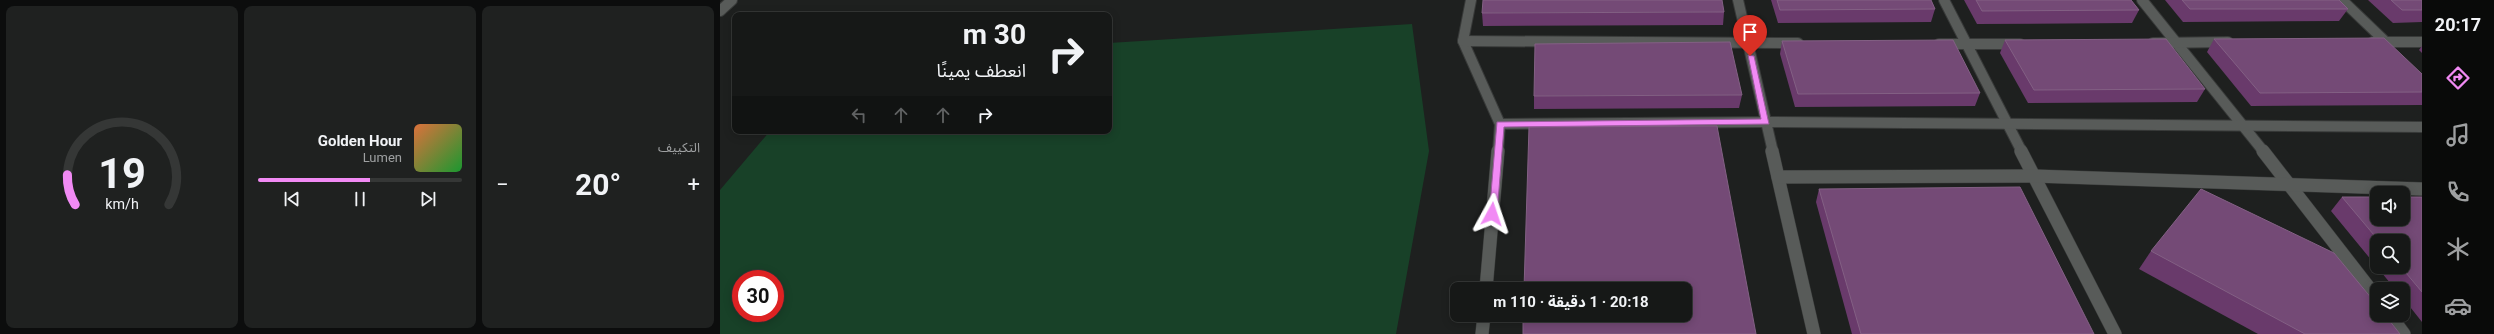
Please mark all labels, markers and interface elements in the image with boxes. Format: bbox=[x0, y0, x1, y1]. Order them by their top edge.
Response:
text: 20:17 bbox=[2435, 14, 2481, 35]
pin bbox=[1733, 15, 1767, 56]
text: 30 m bbox=[963, 18, 1026, 51]
icon: arrive bbox=[1739, 21, 1761, 43]
icon: right bbox=[1040, 28, 1092, 80]
text: انعطف يمينًا bbox=[937, 60, 1026, 81]
icon: directions bbox=[2444, 64, 2472, 92]
icon: left bbox=[848, 104, 870, 126]
icon: ahead bbox=[890, 104, 912, 126]
icon: ahead bbox=[932, 104, 954, 126]
icon: right bbox=[974, 104, 996, 126]
icon: music bbox=[2444, 121, 2472, 149]
text: Golden Hour bbox=[318, 132, 402, 150]
text: التكييف bbox=[658, 140, 700, 155]
text: 19 bbox=[98, 149, 146, 198]
text: Lumen bbox=[363, 150, 402, 165]
text: 20° bbox=[575, 167, 621, 202]
text: − bbox=[496, 172, 509, 197]
text: + bbox=[688, 172, 700, 197]
icon: phone bbox=[2444, 178, 2472, 206]
map controls bbox=[2370, 186, 2410, 322]
button: sound bbox=[2370, 186, 2410, 226]
icon: previous bbox=[281, 188, 303, 210]
icon: pause bbox=[349, 188, 371, 210]
icon: next bbox=[417, 188, 439, 210]
position arrow bbox=[1471, 193, 1513, 235]
text: km/h bbox=[105, 196, 139, 212]
button: search bbox=[2370, 234, 2410, 274]
icon: climate bbox=[2444, 235, 2472, 263]
speed limit sign: 30 bbox=[732, 270, 784, 322]
button: layers bbox=[2370, 282, 2410, 322]
icon: car bbox=[2444, 292, 2472, 320]
text: 20:18 · 1 دقيقة · 110 m bbox=[1493, 293, 1649, 311]

